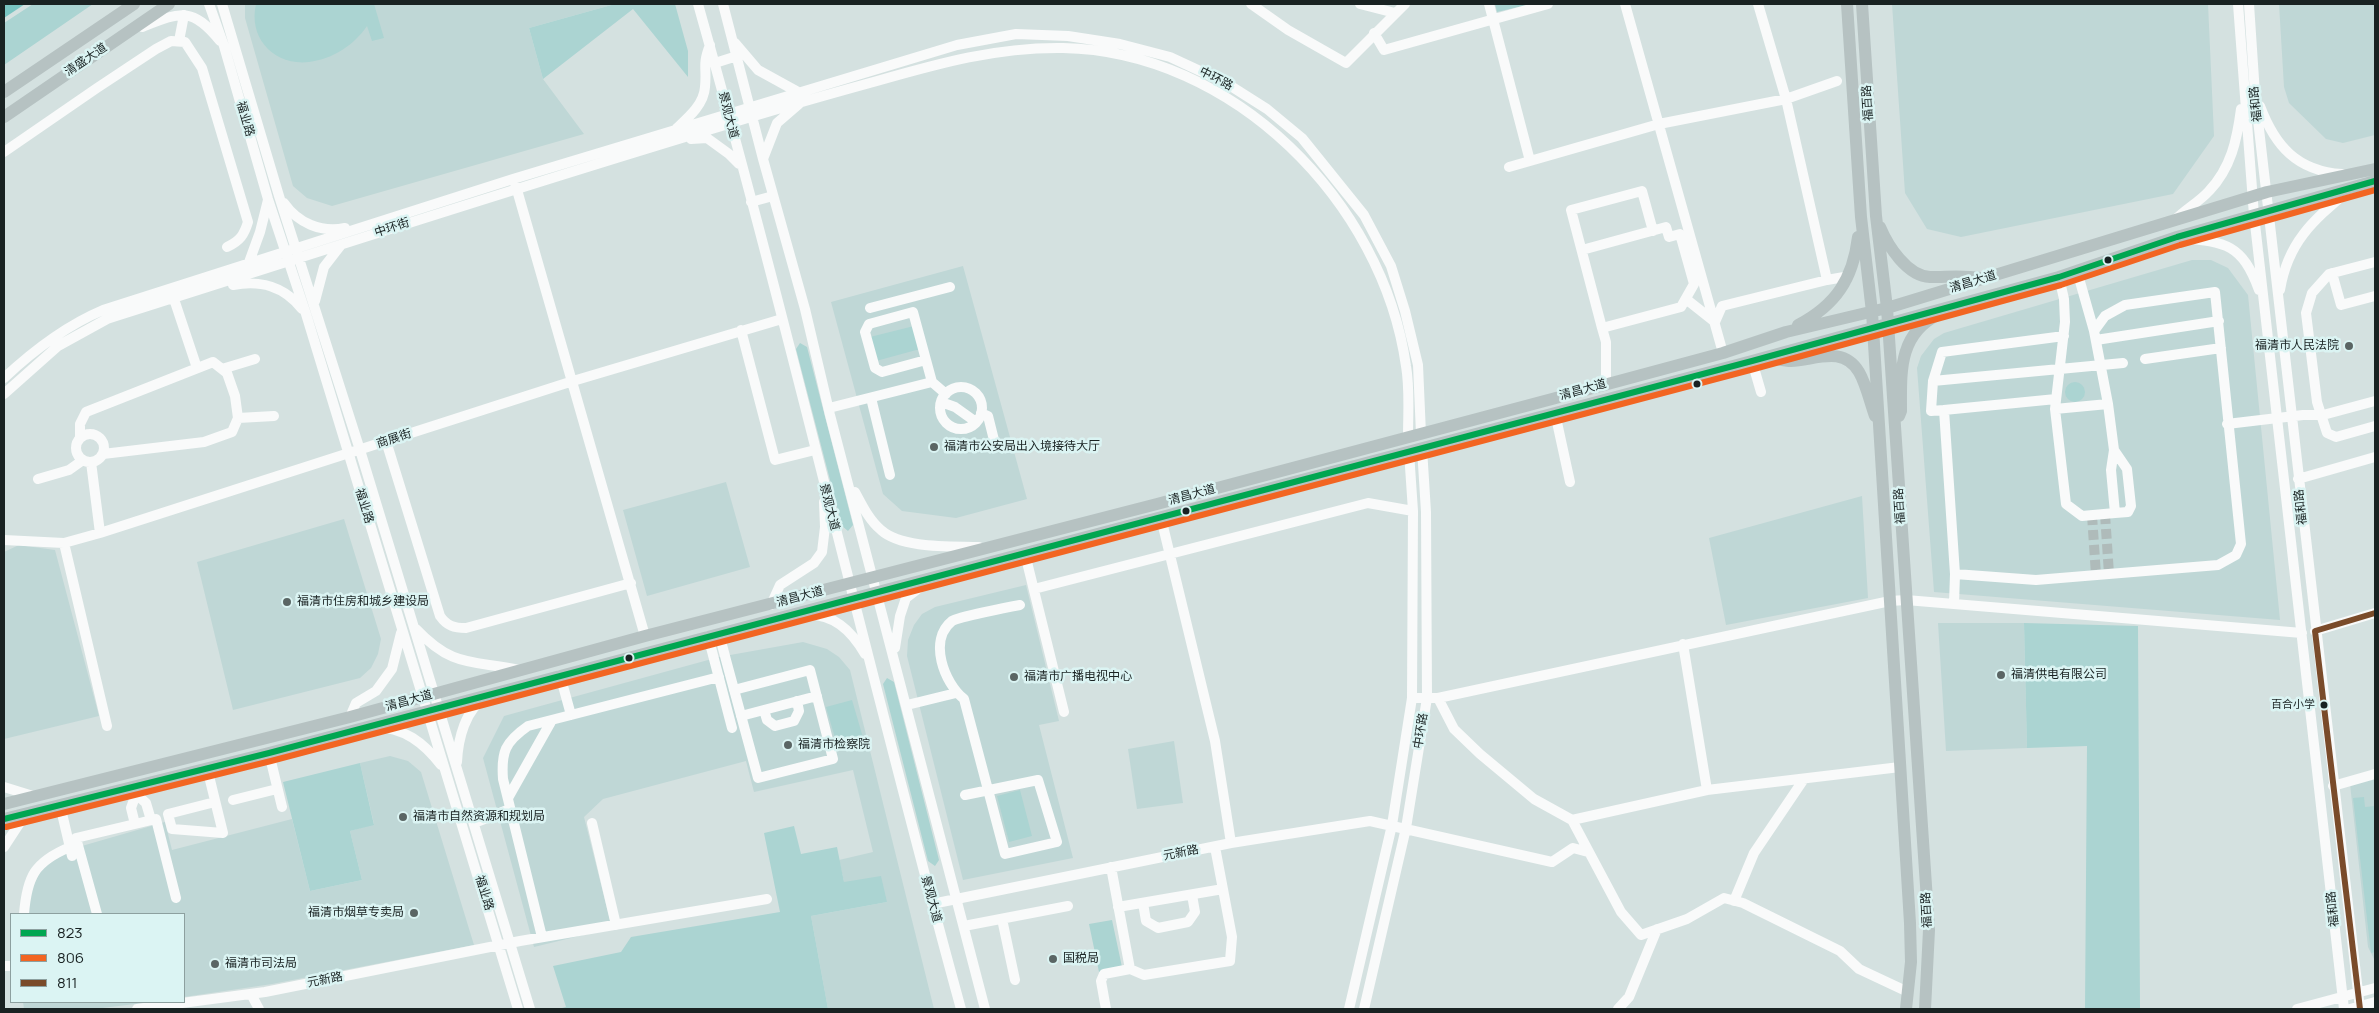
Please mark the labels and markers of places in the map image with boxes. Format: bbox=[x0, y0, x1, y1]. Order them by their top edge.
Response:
unlabelled marker bbox=[2103, 255, 2113, 265]
place label: 福清市人民法院 bbox=[2255, 339, 2339, 353]
marker: 福清市人民法院 bbox=[2343, 340, 2355, 352]
unlabelled marker bbox=[1692, 379, 1702, 389]
place label: 福清市公安局出入境接待大厅 bbox=[944, 440, 1100, 454]
marker: 福清市公安局出入境接待大厅 bbox=[928, 441, 940, 453]
unlabelled marker bbox=[1181, 506, 1191, 516]
place label: 福清市住房和城乡建设局 bbox=[297, 595, 429, 609]
marker: 福清市住房和城乡建设局 bbox=[281, 596, 293, 608]
unlabelled marker bbox=[624, 653, 634, 663]
place label: 福清供电有限公司 bbox=[2011, 668, 2107, 682]
marker: 福清供电有限公司 bbox=[1995, 669, 2007, 681]
place label: 福清市广播电视中心 bbox=[1024, 670, 1132, 684]
marker: 福清市广播电视中心 bbox=[1008, 671, 1020, 683]
place label: 百合小学 bbox=[2271, 698, 2315, 712]
marker: 百合小学 bbox=[2319, 700, 2329, 710]
place label: 福清市检察院 bbox=[798, 738, 870, 752]
marker: 福清市检察院 bbox=[782, 739, 794, 751]
place label: 福清市自然资源和规划局 bbox=[413, 810, 545, 824]
marker: 福清市自然资源和规划局 bbox=[397, 811, 409, 823]
place label: 福清市烟草专卖局 bbox=[308, 906, 404, 920]
marker: 福清市烟草专卖局 bbox=[408, 907, 420, 919]
place label: 国税局 bbox=[1063, 952, 1099, 966]
marker: 国税局 bbox=[1047, 953, 1059, 965]
place label: 福清市司法局 bbox=[225, 957, 297, 971]
marker: 福清市司法局 bbox=[209, 958, 221, 970]

